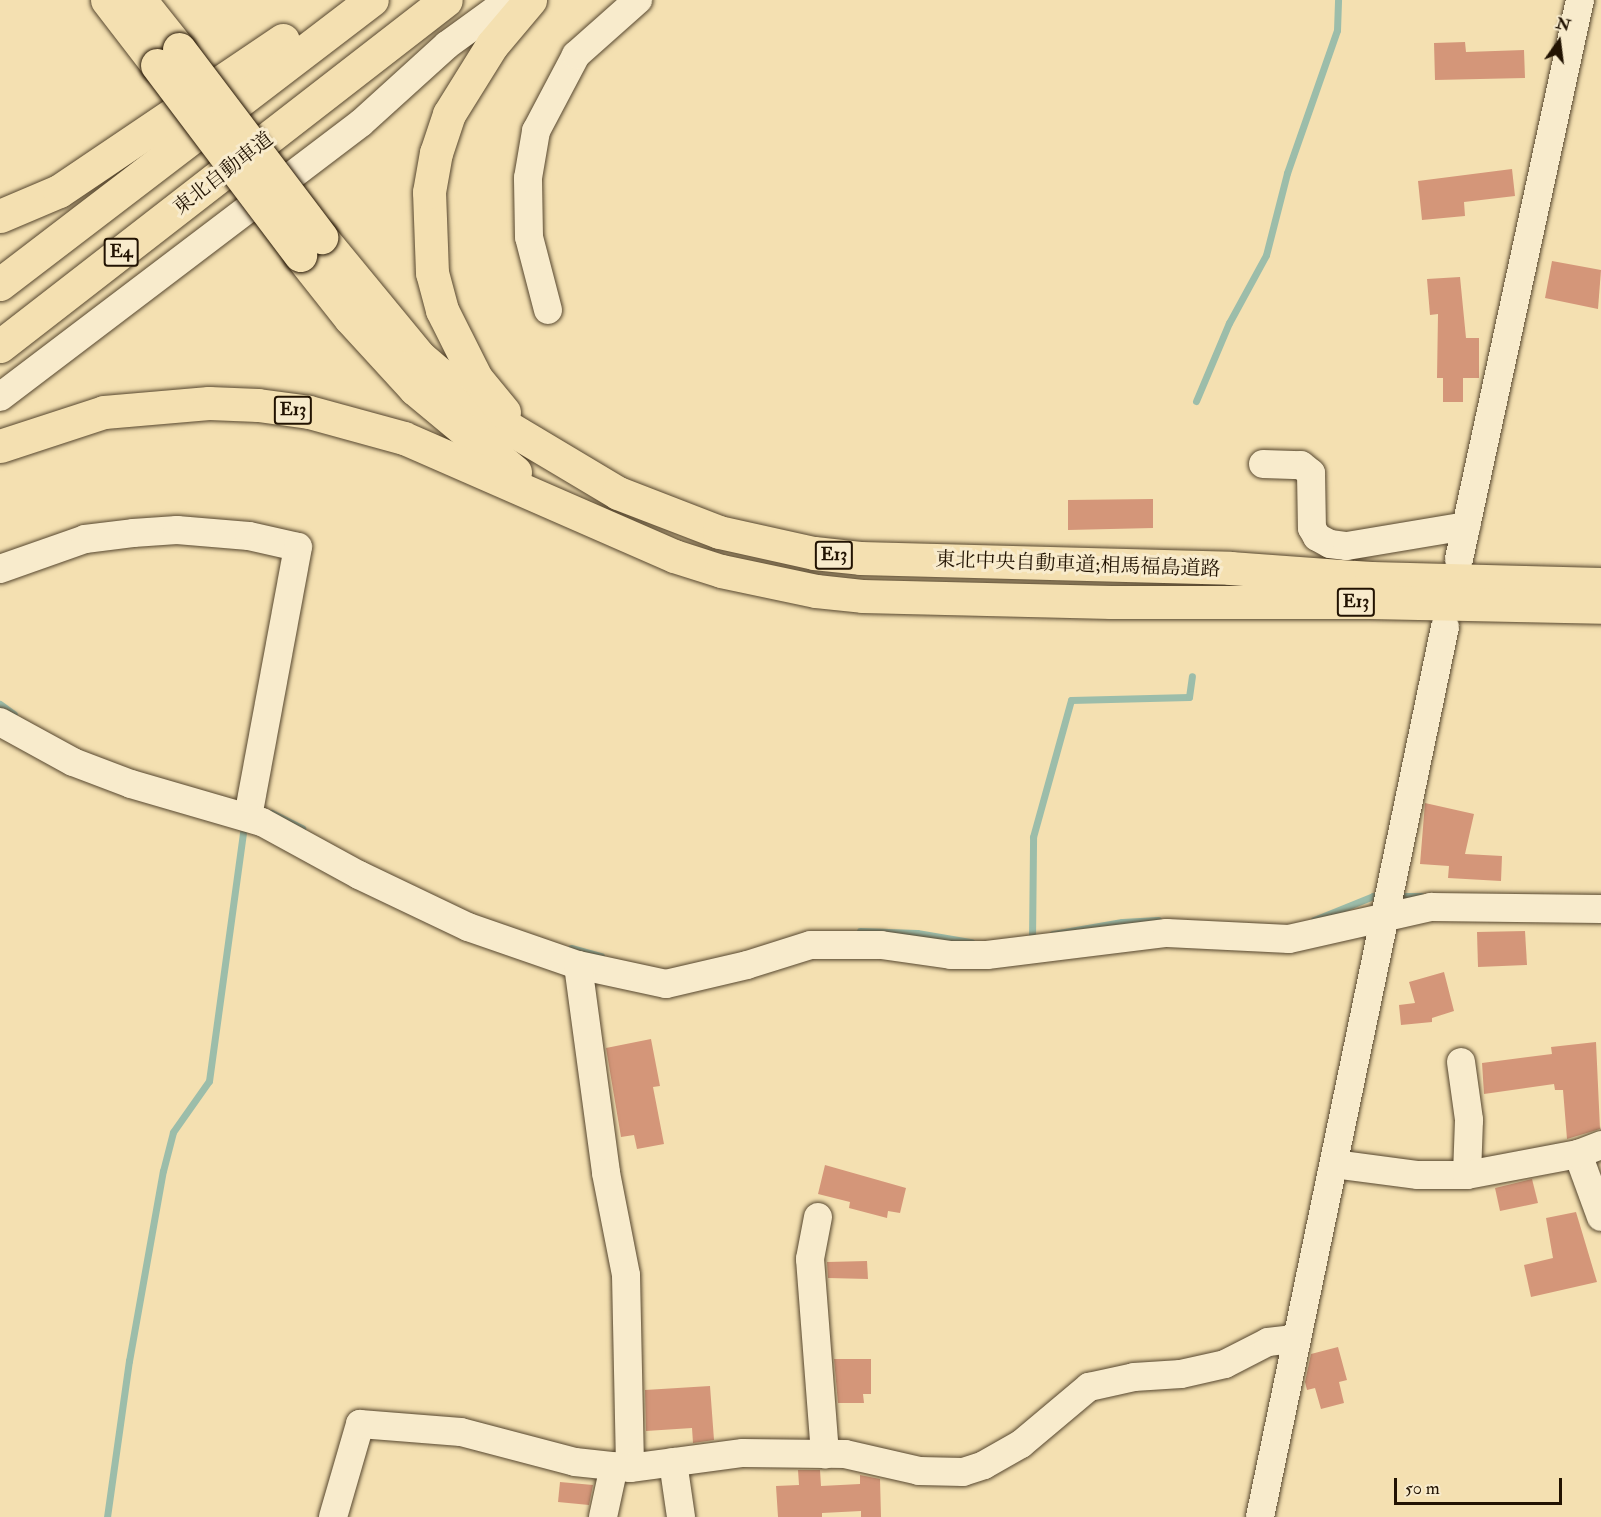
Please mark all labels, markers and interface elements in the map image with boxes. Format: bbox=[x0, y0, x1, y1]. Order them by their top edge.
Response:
north arrow bbox=[1529, 12, 1589, 72]
text: N bbox=[1554, 13, 1573, 36]
street label: 東北自動車道 bbox=[168, 127, 278, 219]
road number: E4 bbox=[103, 237, 139, 267]
road number: E13 bbox=[274, 395, 312, 425]
road number: E13 bbox=[814, 540, 854, 570]
street label: 東北中央自動車道;相馬福島道路 bbox=[935, 547, 1221, 581]
road number: E13 bbox=[1336, 587, 1376, 617]
scale bar bbox=[1397, 1466, 1565, 1504]
text: 50 m bbox=[1405, 1477, 1440, 1500]

